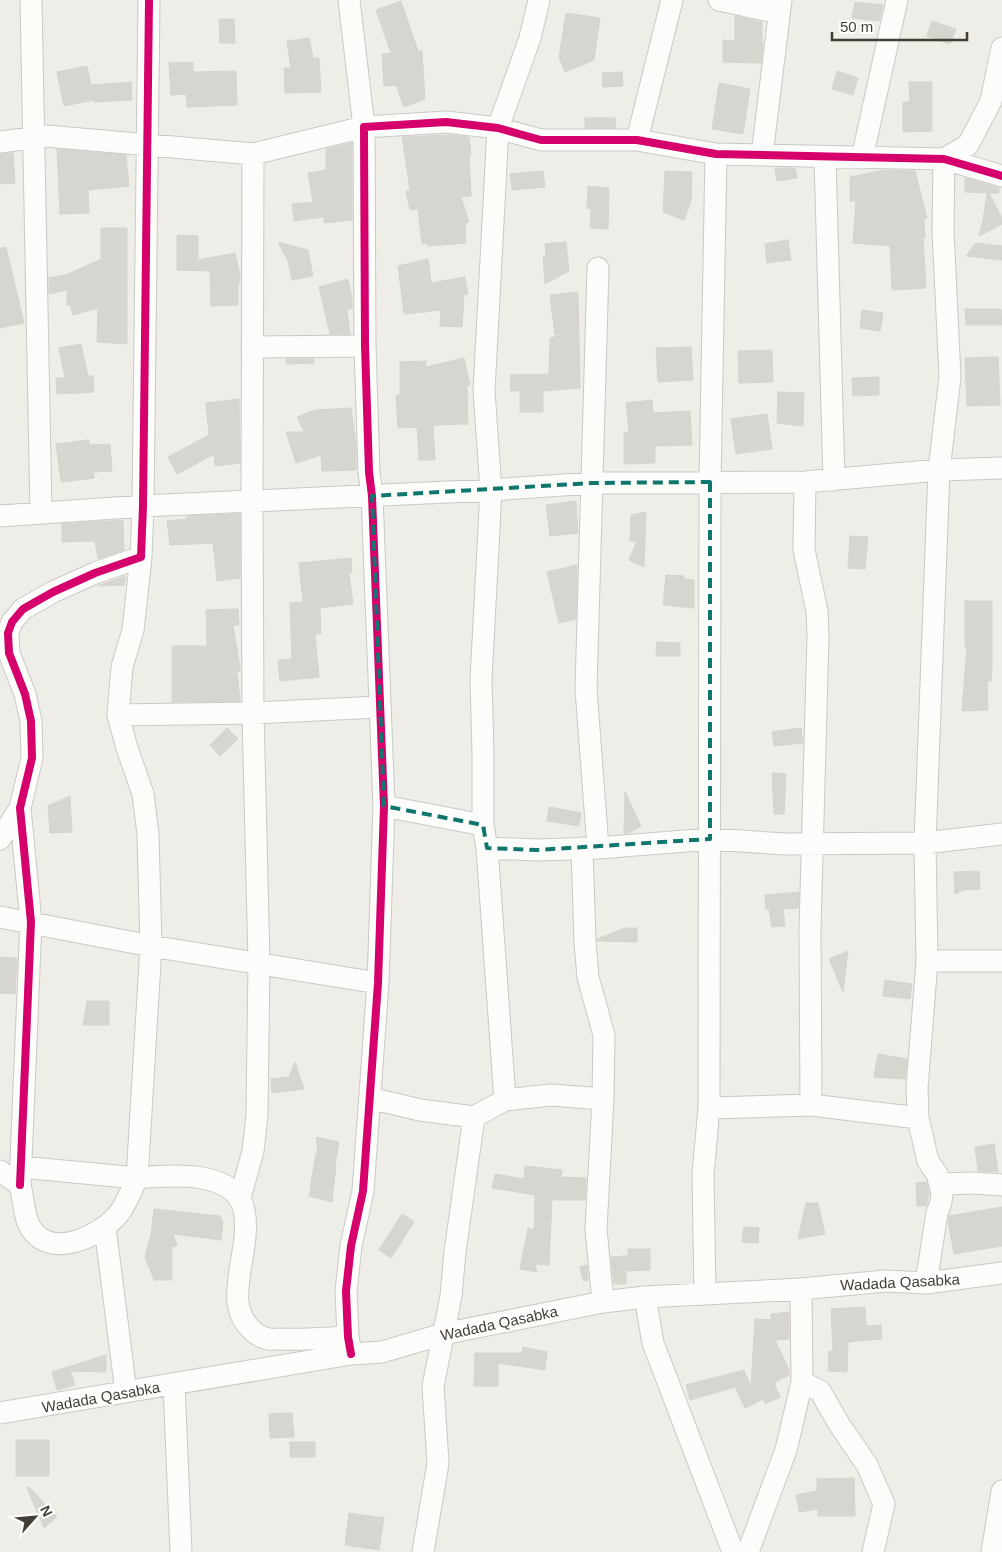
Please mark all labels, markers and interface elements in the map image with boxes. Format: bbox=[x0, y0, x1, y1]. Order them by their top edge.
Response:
scale bar bbox=[832, 10, 967, 42]
text: 50 m bbox=[840, 18, 873, 35]
street label: Wadada Qasabka bbox=[840, 1270, 961, 1294]
street label: Wadada Qasabka bbox=[439, 1302, 560, 1344]
street label: Wadada Qasabka bbox=[41, 1378, 162, 1416]
north arrow bbox=[10, 1492, 60, 1542]
text: N bbox=[37, 1503, 56, 1519]

